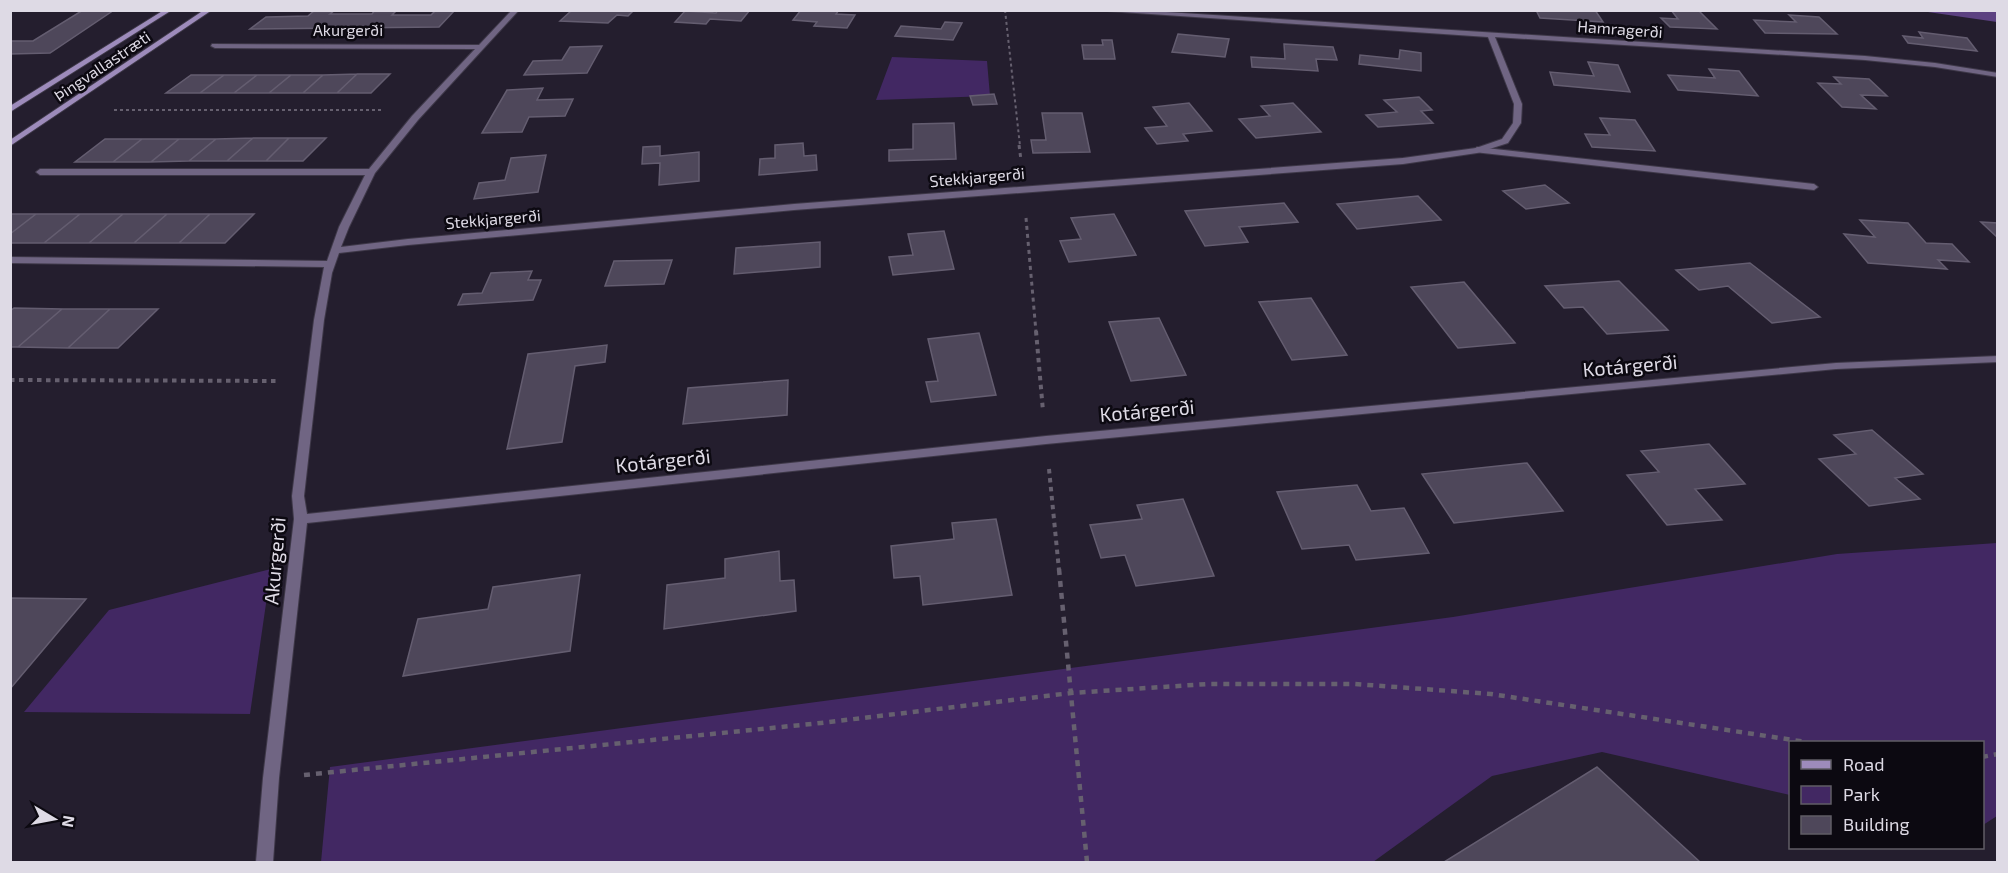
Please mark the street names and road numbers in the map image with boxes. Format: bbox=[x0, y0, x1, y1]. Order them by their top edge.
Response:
street label: Hamragerði bbox=[1577, 16, 1663, 41]
street label: Akurgerði bbox=[313, 20, 383, 39]
street label: Þingvallastræti bbox=[50, 26, 153, 105]
street label: Stekkjargerði bbox=[928, 163, 1026, 191]
street label: Stekkjargerði bbox=[444, 205, 542, 233]
street label: Kotárgerði bbox=[1581, 349, 1678, 381]
street label: Kotárgerði bbox=[1098, 394, 1195, 426]
street label: Kotárgerði bbox=[614, 443, 712, 477]
street label: Akurgerði bbox=[258, 516, 290, 606]

